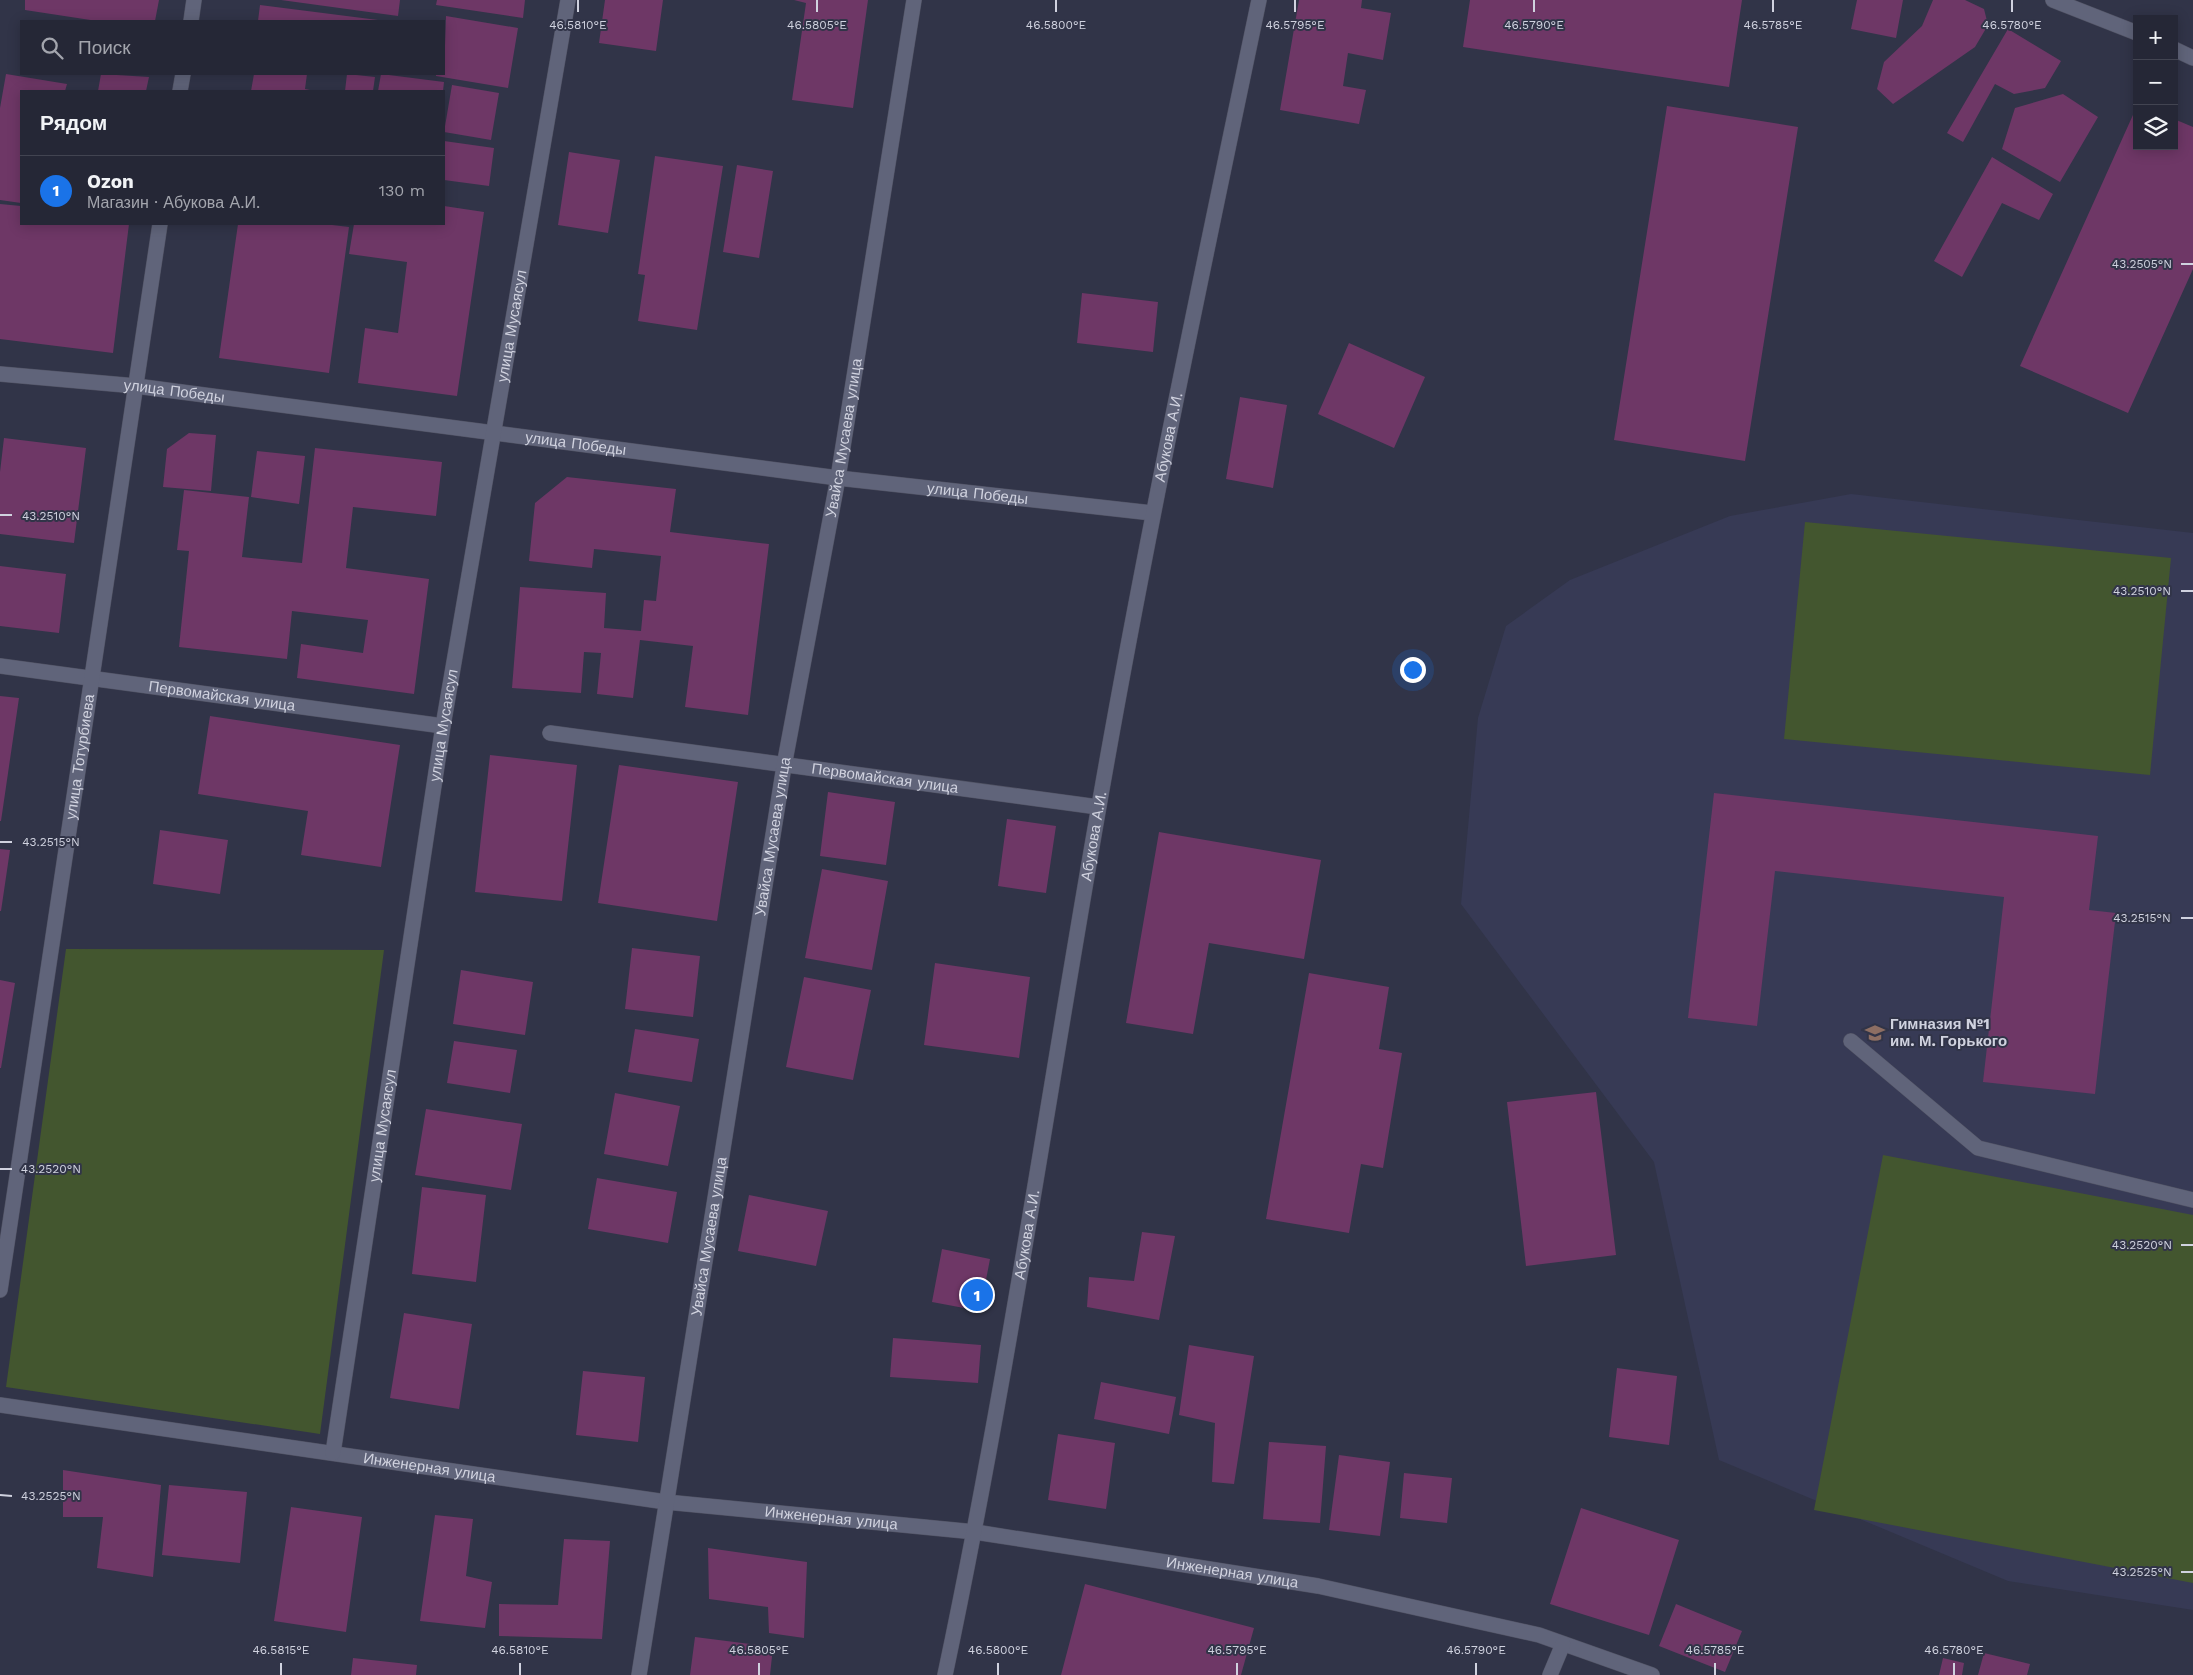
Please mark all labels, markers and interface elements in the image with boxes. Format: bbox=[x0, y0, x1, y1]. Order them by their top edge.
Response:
map controls bbox=[2133, 15, 2178, 150]
button: + bbox=[2133, 15, 2178, 60]
text: 46.5810°E bbox=[549, 18, 607, 32]
text: 46.5805°E bbox=[787, 18, 847, 32]
text: 46.5800°E bbox=[1026, 18, 1086, 32]
text: 46.5795°E bbox=[1265, 18, 1325, 32]
text: 46.5790°E bbox=[1504, 18, 1564, 32]
text: 46.5785°E bbox=[1744, 18, 1803, 32]
text: 46.5780°E bbox=[1982, 18, 2042, 32]
search box bbox=[20, 20, 445, 75]
icon: search bbox=[38, 34, 66, 62]
text: Поиск bbox=[78, 36, 131, 59]
button: − bbox=[2133, 60, 2178, 105]
button: layers bbox=[2133, 105, 2178, 150]
text: Рядом bbox=[40, 110, 107, 135]
text: Ozon bbox=[87, 170, 134, 193]
text: 1 bbox=[53, 181, 59, 200]
text: 130 m bbox=[379, 181, 425, 200]
text: Магазин · Абукова А.И. bbox=[87, 193, 260, 212]
text: 43.2505°N bbox=[2112, 257, 2172, 271]
street label: улица Мусаясул bbox=[493, 269, 530, 384]
street label: Увайса Мусаева улица bbox=[822, 356, 866, 519]
street label: улица Победы bbox=[123, 376, 226, 407]
street label: Абукова А.И. bbox=[1151, 391, 1186, 483]
street label: улица Победы bbox=[524, 428, 627, 459]
street label: улица Победы bbox=[926, 479, 1029, 508]
text: 43.2510°N bbox=[22, 509, 80, 523]
text: 43.2510°N bbox=[2113, 584, 2171, 598]
your location bbox=[1400, 657, 1426, 683]
street label: улица Мусаясул bbox=[426, 668, 462, 783]
street label: Первомайская улица bbox=[147, 677, 297, 715]
street label: улица Тотурбиева bbox=[62, 692, 98, 821]
street label: Увайса Мусаева улица bbox=[751, 755, 795, 917]
street label: Первомайская улица bbox=[810, 759, 960, 797]
street label: Абукова А.И. bbox=[1077, 790, 1110, 882]
text: 43.2515°N bbox=[22, 835, 80, 849]
text: 43.2515°N bbox=[2113, 911, 2171, 925]
place label: Гимназия №1 им. М. Горького bbox=[1890, 1015, 2007, 1050]
school or university icon: Гимназия №1 им. М. Горького bbox=[1864, 1022, 1886, 1044]
street label: улица Мусаясул bbox=[365, 1068, 400, 1183]
street label: Увайса Мусаева улица bbox=[687, 1155, 731, 1317]
text: 43.2520°N bbox=[21, 1162, 81, 1176]
street label: Абукова А.И. bbox=[1010, 1188, 1043, 1281]
text: 43.2520°N bbox=[2112, 1238, 2172, 1252]
pin: 1 bbox=[961, 1276, 993, 1314]
street label: Инженерная улица bbox=[362, 1449, 498, 1486]
text: 43.2525°N bbox=[21, 1489, 81, 1503]
street label: Инженерная улица bbox=[764, 1503, 899, 1534]
street label: Инженерная улица bbox=[1165, 1553, 1300, 1592]
text: 43.2525°N bbox=[2112, 1565, 2172, 1579]
text: 46.5815°E bbox=[252, 1643, 310, 1657]
text: 46.5810°E bbox=[491, 1643, 549, 1657]
text: 46.5805°E bbox=[729, 1643, 789, 1657]
text: 46.5800°E bbox=[968, 1643, 1028, 1657]
text: 46.5795°E bbox=[1207, 1643, 1267, 1657]
text: 46.5790°E bbox=[1446, 1643, 1506, 1657]
text: 46.5785°E bbox=[1686, 1643, 1745, 1657]
text: 46.5780°E bbox=[1924, 1643, 1984, 1657]

